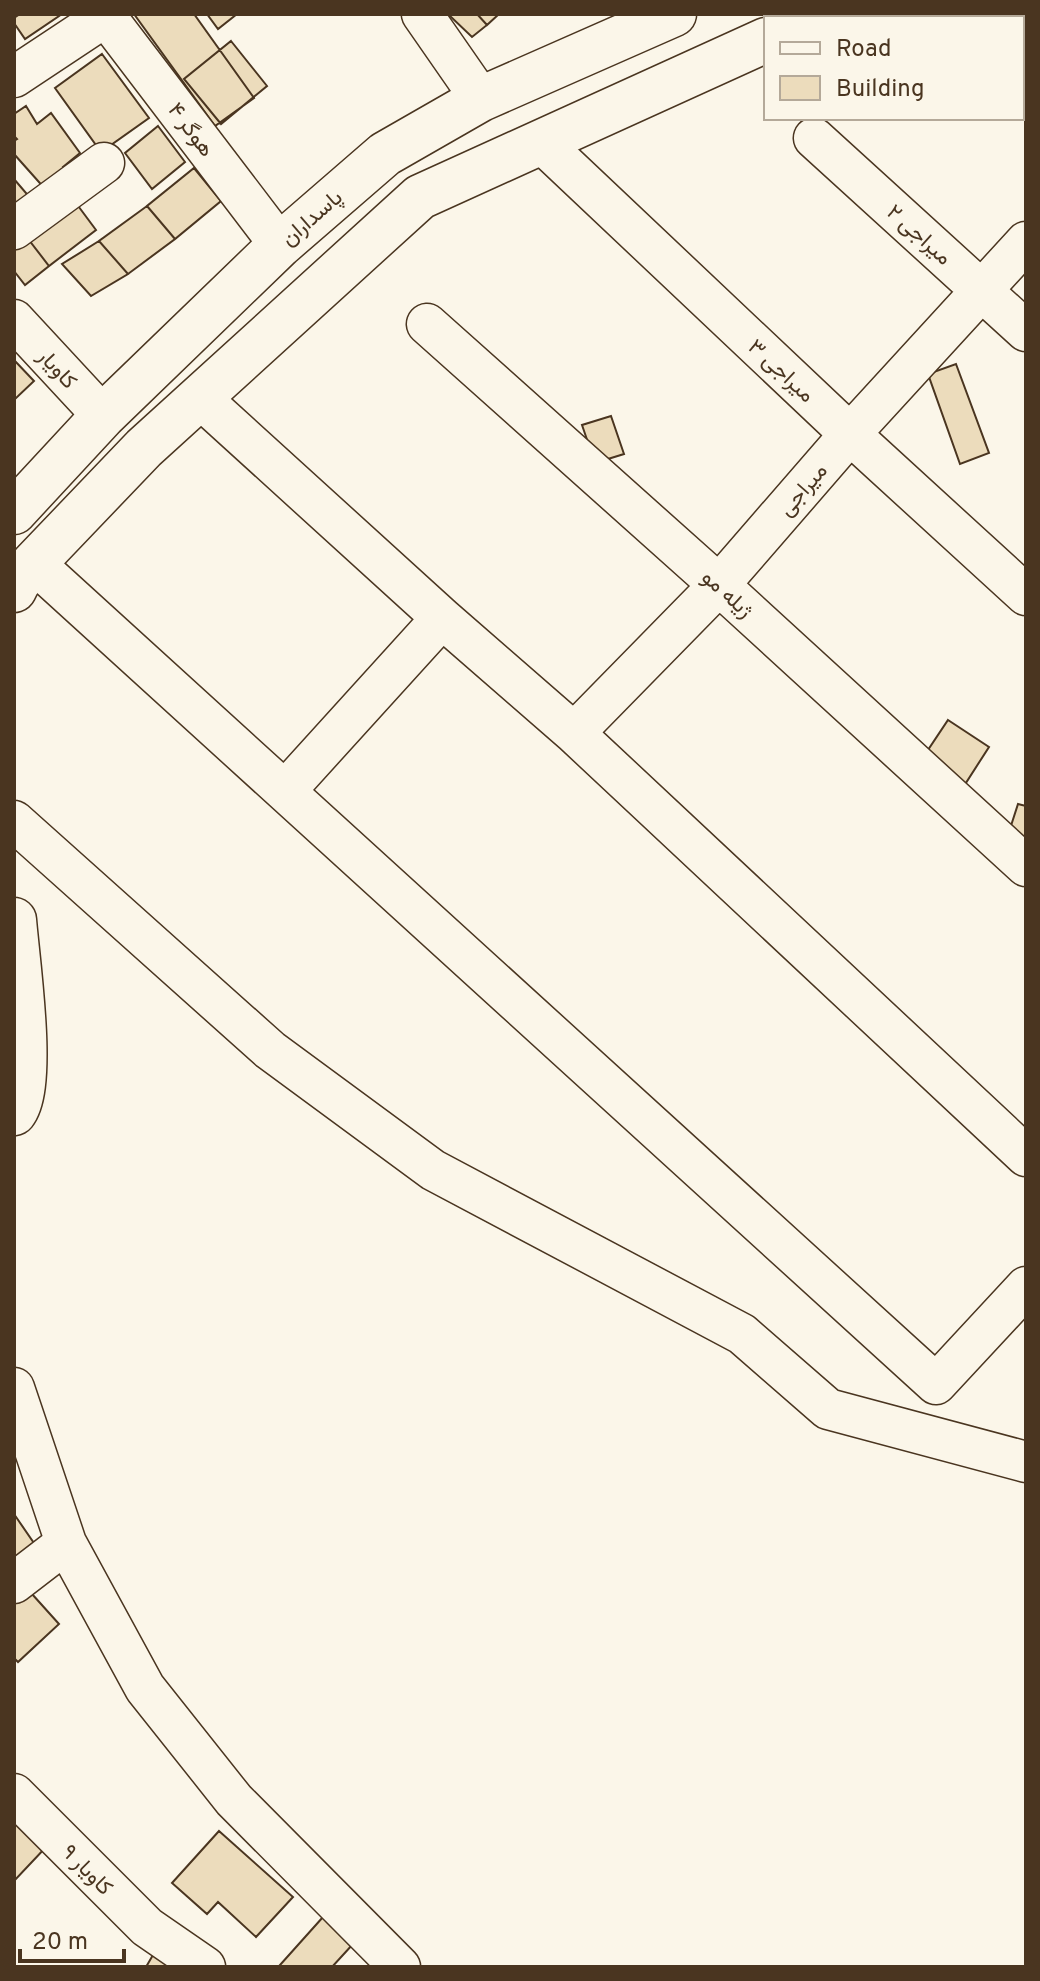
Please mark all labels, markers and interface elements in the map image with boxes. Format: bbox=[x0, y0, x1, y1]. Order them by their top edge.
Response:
legend bbox=[764, 16, 1024, 120]
text: Road bbox=[836, 35, 892, 65]
text: Building bbox=[836, 75, 925, 105]
street label: هوگر ۴ bbox=[161, 98, 219, 163]
street label: پاسداران bbox=[276, 185, 349, 253]
street label: میراجی ۲ bbox=[880, 200, 956, 272]
street label: میراجی ۳ bbox=[741, 334, 819, 409]
street label: کاویار bbox=[30, 343, 82, 396]
street label: میراجی bbox=[773, 459, 834, 523]
street label: ژیله مو bbox=[695, 565, 758, 625]
street label: کاویار ۹ bbox=[55, 1840, 118, 1902]
scale bar bbox=[20, 1913, 124, 1963]
text: 20 m bbox=[32, 1928, 88, 1958]

